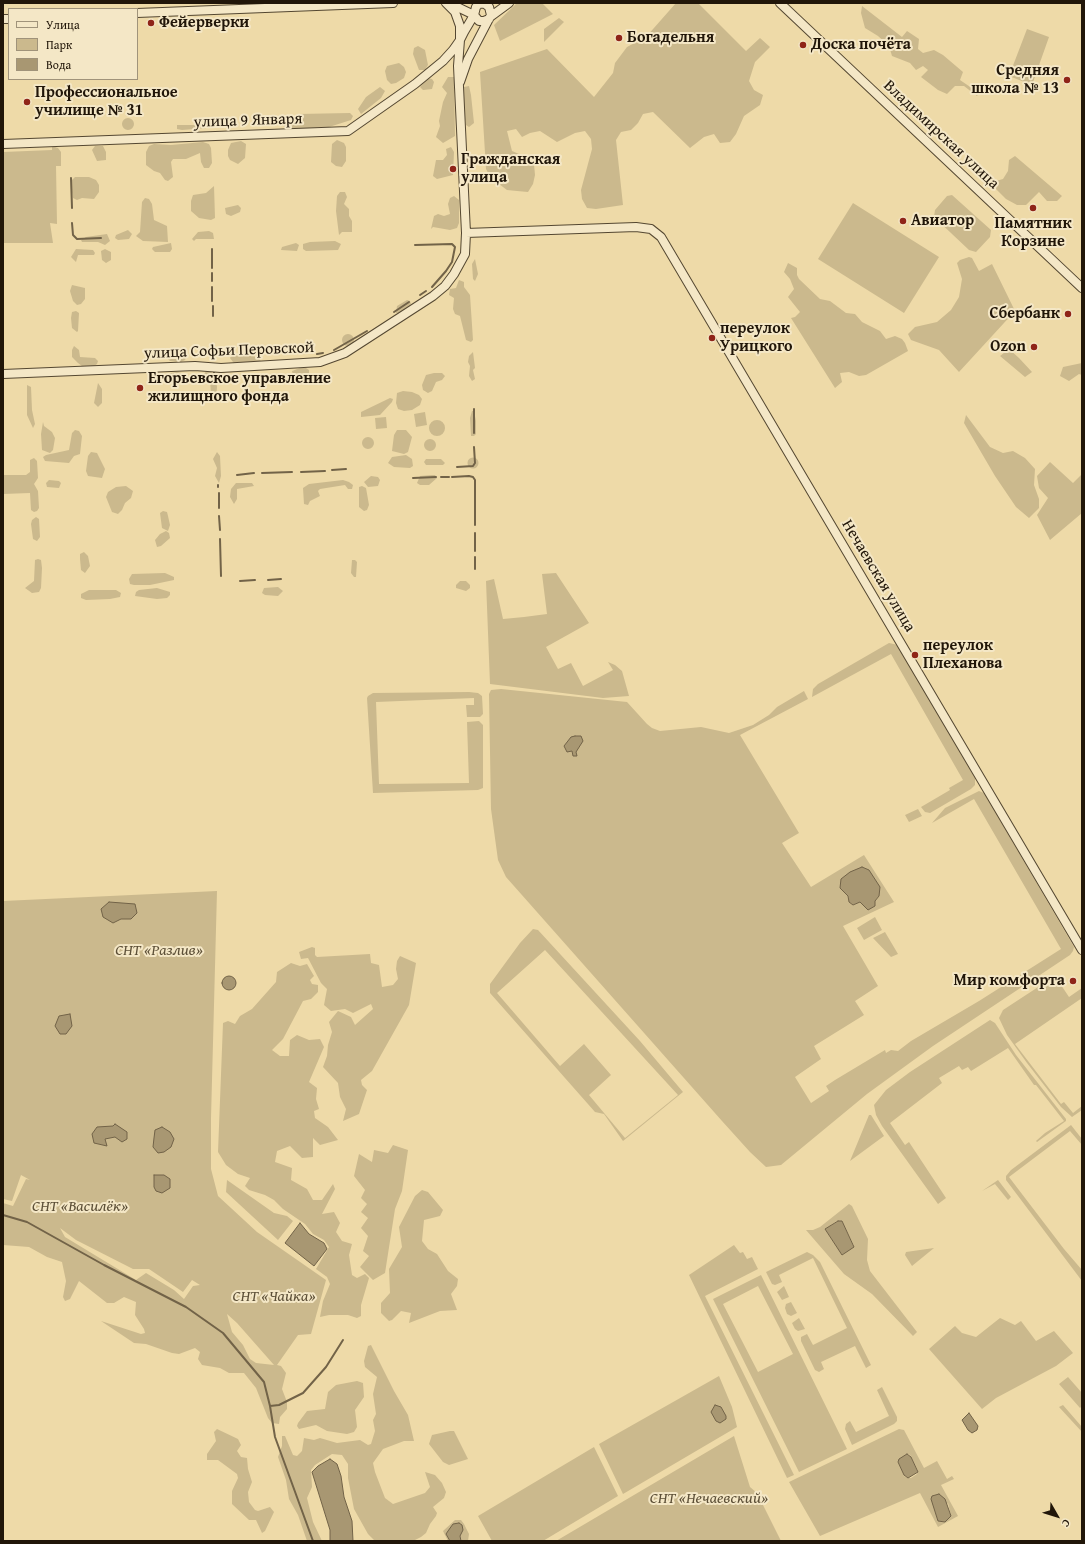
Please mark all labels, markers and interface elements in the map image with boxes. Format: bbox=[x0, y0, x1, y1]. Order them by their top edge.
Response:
legend bbox=[8, 8, 138, 80]
place label: Фейерверки bbox=[159, 13, 249, 33]
text: Улица bbox=[46, 16, 80, 33]
marker: Фейерверки bbox=[146, 18, 156, 28]
place label: Богадельня bbox=[627, 28, 714, 48]
marker: Богадельня bbox=[614, 33, 624, 43]
place label: Доска почёта bbox=[811, 35, 911, 55]
text: Парк bbox=[46, 36, 72, 53]
marker: Доска почёта bbox=[798, 40, 808, 50]
text: Вода bbox=[46, 56, 71, 73]
place label: Средняя школа № 13 bbox=[971, 61, 1059, 99]
marker: Средняя школа № 13 bbox=[1062, 75, 1072, 85]
street label: Владимирская улица bbox=[879, 76, 1003, 194]
place label: Профессиональное училище № 31 bbox=[35, 83, 178, 121]
marker: Профессиональное училище № 31 bbox=[22, 97, 32, 107]
street label: улица 9 Января bbox=[193, 110, 303, 132]
place label: Гражданская улица bbox=[461, 150, 560, 188]
marker: Гражданская улица bbox=[448, 164, 458, 174]
marker: Памятник Корзине bbox=[1028, 203, 1038, 213]
place label: Авиатор bbox=[911, 211, 974, 231]
place label: Памятник Корзине bbox=[994, 214, 1072, 252]
marker: Авиатор bbox=[898, 216, 908, 226]
place label: Сбербанк bbox=[989, 304, 1060, 324]
marker: Сбербанк bbox=[1063, 309, 1073, 319]
place label: переулок Урицкого bbox=[720, 319, 793, 357]
marker: переулок Урицкого bbox=[707, 333, 717, 343]
place label: Ozon bbox=[990, 337, 1026, 357]
street label: улица Софьи Перовской bbox=[143, 338, 315, 364]
marker: Ozon bbox=[1029, 342, 1039, 352]
place label: Егорьевское управление жилищного фонда bbox=[148, 369, 331, 407]
marker: Егорьевское управление жилищного фонда bbox=[135, 383, 145, 393]
street label: Нечаевская улица bbox=[837, 516, 919, 636]
place label: переулок Плеханова bbox=[923, 636, 1003, 674]
marker: переулок Плеханова bbox=[910, 650, 920, 660]
park label: СНТ «Разлив» bbox=[115, 941, 203, 961]
place label: Мир комфорта bbox=[953, 971, 1065, 991]
marker: Мир комфорта bbox=[1068, 976, 1078, 986]
park label: СНТ «Василёк» bbox=[32, 1197, 128, 1217]
park label: СНТ «Чайка» bbox=[232, 1287, 316, 1307]
park label: СНТ «Нечаевский» bbox=[650, 1489, 768, 1509]
north arrow bbox=[1037, 1496, 1077, 1536]
text: С bbox=[1058, 1516, 1075, 1531]

